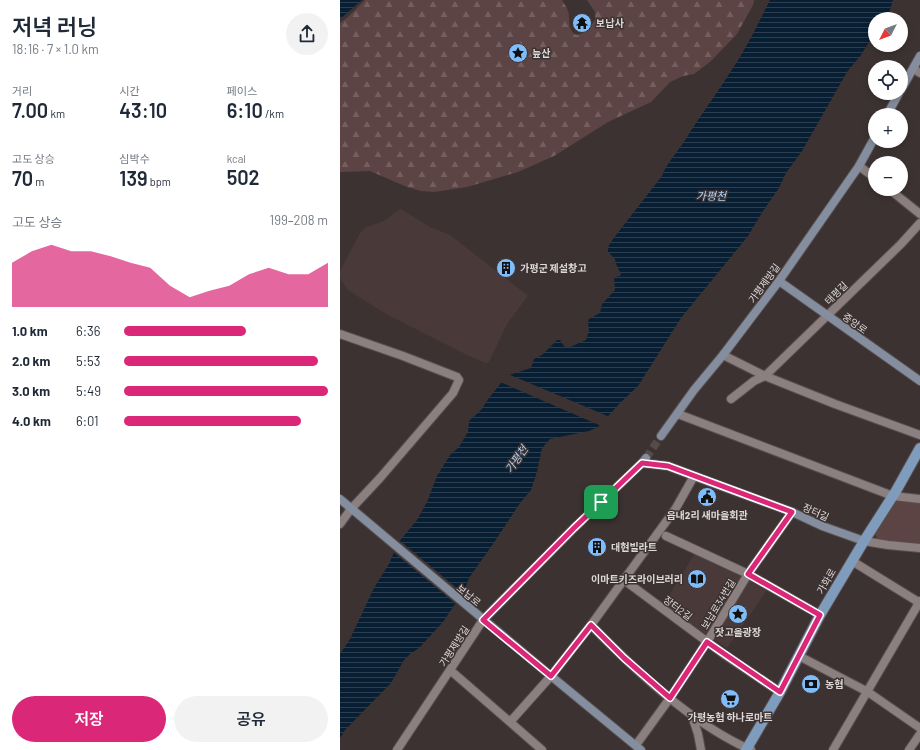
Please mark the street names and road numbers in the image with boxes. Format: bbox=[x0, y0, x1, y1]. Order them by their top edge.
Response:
street label: 가평제방길 bbox=[746, 261, 782, 305]
street label: 태평길 bbox=[822, 279, 850, 307]
street label: 중앙로 bbox=[840, 310, 870, 336]
street label: 장터길 bbox=[801, 501, 831, 523]
street label: 가화로 bbox=[814, 566, 838, 596]
street label: 보납로34번길 bbox=[698, 577, 738, 631]
street label: 보납로 bbox=[455, 582, 483, 608]
street label: 장터2길 bbox=[661, 593, 695, 623]
street label: 가평제방길 bbox=[436, 623, 472, 669]

